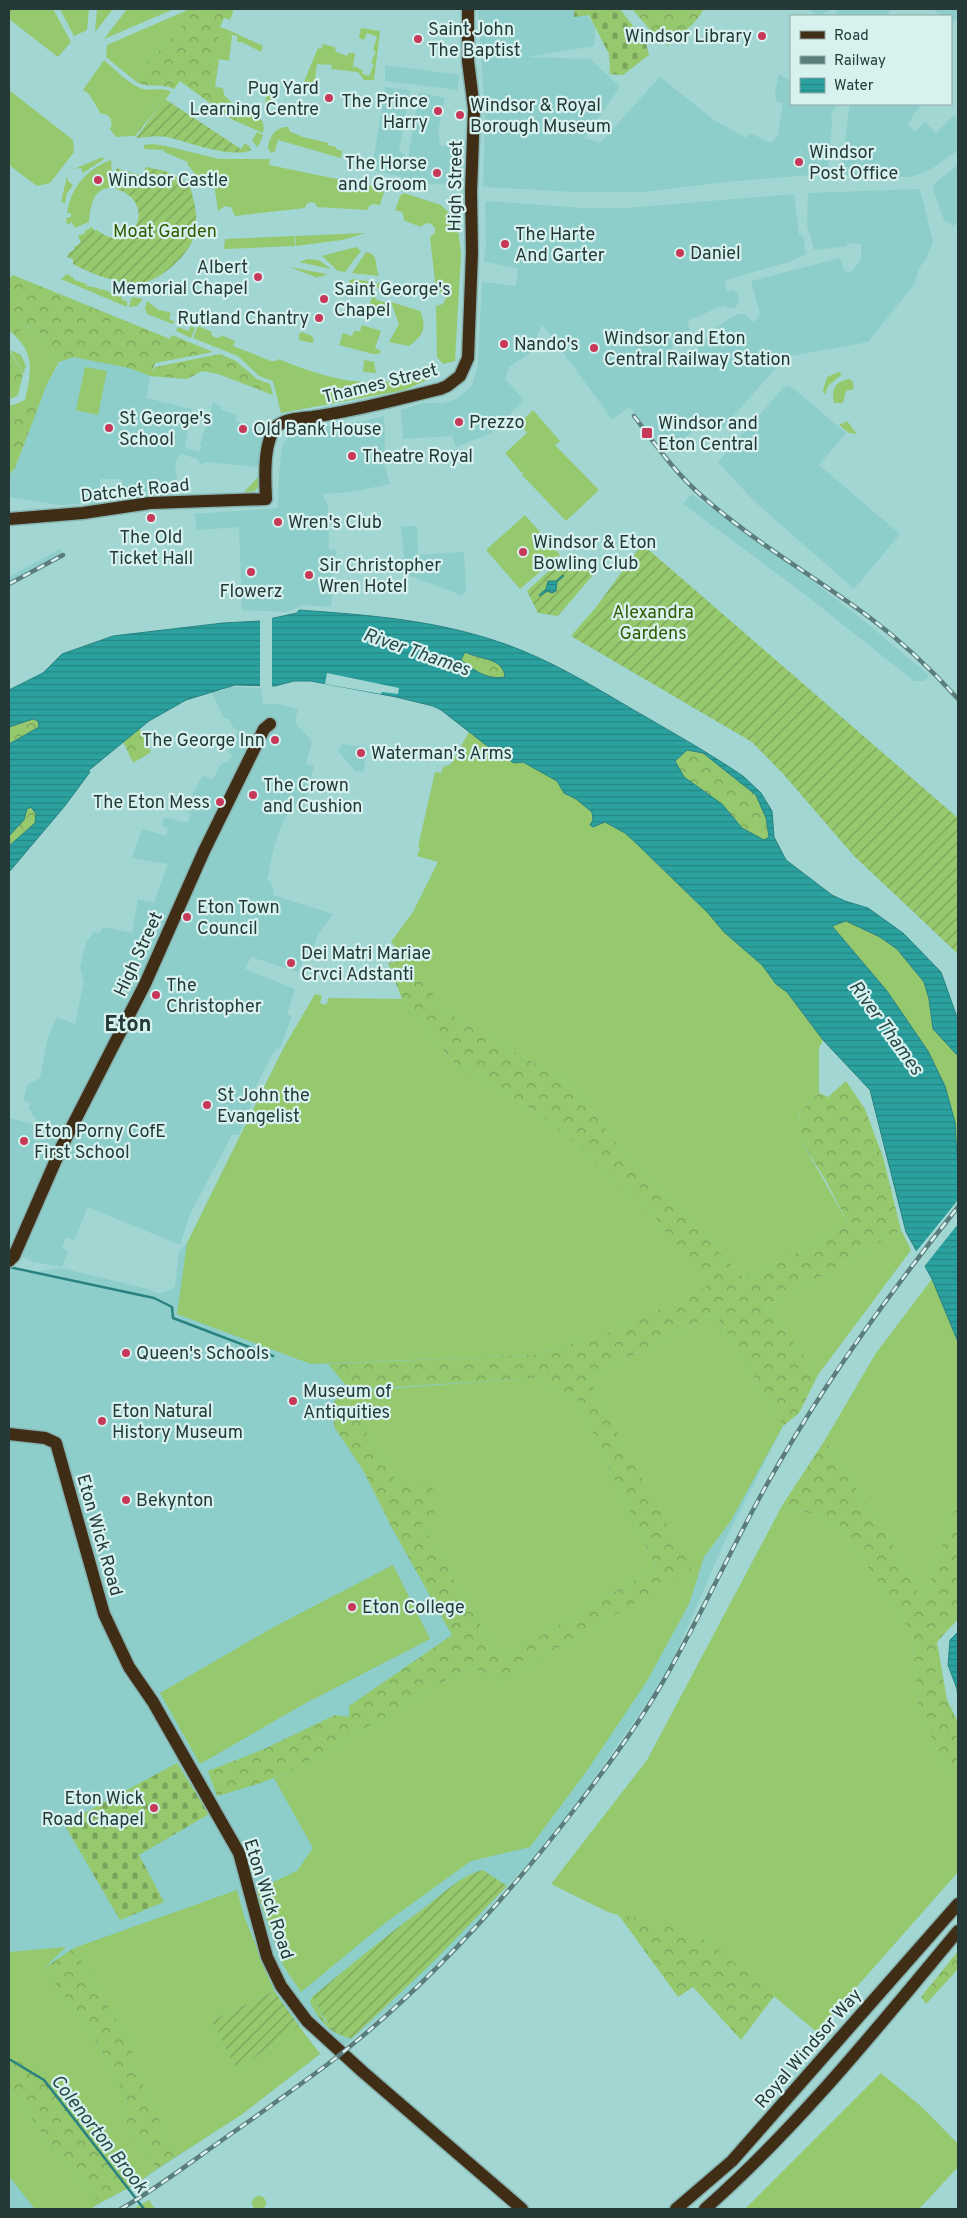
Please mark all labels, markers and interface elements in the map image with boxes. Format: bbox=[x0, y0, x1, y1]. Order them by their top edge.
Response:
legend bbox=[790, 15, 952, 105]
place label: Saint John The Baptist bbox=[428, 19, 521, 63]
place label: Windsor Library bbox=[625, 26, 752, 49]
text: Road bbox=[834, 27, 869, 46]
marker: Windsor Library bbox=[756, 30, 768, 42]
marker: Saint John The Baptist bbox=[412, 33, 424, 45]
text: Railway bbox=[834, 52, 886, 71]
text: Water bbox=[834, 77, 874, 96]
place label: Pug Yard Learning Centre bbox=[189, 78, 319, 122]
place label: The Prince Harry bbox=[341, 91, 428, 135]
marker: Pug Yard Learning Centre bbox=[323, 92, 335, 104]
place label: Windsor & Royal Borough Museum bbox=[470, 95, 611, 139]
marker: The Prince Harry bbox=[432, 105, 444, 117]
marker: Windsor & Royal Borough Museum bbox=[454, 109, 466, 121]
street label: High Street bbox=[444, 140, 469, 232]
place label: Windsor Post Office bbox=[809, 142, 898, 186]
place label: The Horse and Groom bbox=[338, 153, 427, 197]
marker: Windsor Post Office bbox=[793, 156, 805, 168]
marker: The Horse and Groom bbox=[431, 167, 443, 179]
place label: Windsor Castle bbox=[108, 170, 228, 193]
marker: Windsor Castle bbox=[92, 174, 104, 186]
park label: Moat Garden bbox=[113, 221, 217, 244]
place label: The Harte And Garter bbox=[515, 224, 605, 268]
marker: The Harte And Garter bbox=[499, 238, 511, 250]
place label: Daniel bbox=[690, 243, 741, 266]
marker: Daniel bbox=[674, 247, 686, 259]
place label: Albert Memorial Chapel bbox=[112, 257, 248, 301]
marker: Albert Memorial Chapel bbox=[252, 271, 264, 283]
place label: Saint George's Chapel bbox=[334, 279, 451, 323]
marker: Saint George's Chapel bbox=[318, 293, 330, 305]
place label: Rutland Chantry bbox=[177, 308, 309, 331]
marker: Rutland Chantry bbox=[313, 312, 325, 324]
place label: Windsor and Eton Central Railway Station bbox=[604, 328, 791, 372]
place label: Nando's bbox=[514, 334, 579, 357]
marker: Nando's bbox=[498, 338, 510, 350]
marker: Windsor and Eton Central Railway Station bbox=[588, 342, 600, 354]
street label: Thames Street bbox=[320, 359, 440, 410]
place label: St George's School bbox=[119, 408, 212, 452]
place label: Prezzo bbox=[469, 412, 524, 435]
place label: Windsor and Eton Central bbox=[658, 413, 758, 457]
marker: Prezzo bbox=[453, 416, 465, 428]
place label: Old Bank House bbox=[253, 419, 382, 442]
marker: St George's School bbox=[103, 422, 115, 434]
marker: Old Bank House bbox=[237, 423, 249, 435]
marker: Windsor and Eton Central bbox=[640, 426, 654, 440]
place label: Theatre Royal bbox=[362, 446, 473, 469]
marker: Theatre Royal bbox=[346, 450, 358, 462]
street label: Datchet Road bbox=[80, 474, 191, 509]
marker: The Old Ticket Hall bbox=[145, 512, 157, 524]
place label: Wren's Club bbox=[288, 512, 382, 535]
marker: Wren's Club bbox=[272, 516, 284, 528]
place label: The Old Ticket Hall bbox=[109, 527, 193, 571]
place label: Windsor & Eton Bowling Club bbox=[533, 532, 656, 576]
marker: Windsor & Eton Bowling Club bbox=[517, 546, 529, 558]
place label: Sir Christopher Wren Hotel bbox=[319, 555, 441, 599]
marker: Flowerz bbox=[245, 566, 257, 578]
marker: Sir Christopher Wren Hotel bbox=[303, 569, 315, 581]
place label: Flowerz bbox=[219, 581, 283, 604]
park label: Alexandra Gardens bbox=[612, 602, 694, 646]
water label: River Thames bbox=[360, 623, 473, 682]
place label: The George Inn bbox=[142, 730, 265, 753]
marker: The George Inn bbox=[269, 734, 281, 746]
place label: Waterman's Arms bbox=[371, 743, 512, 766]
marker: Waterman's Arms bbox=[355, 747, 367, 759]
place label: The Crown and Cushion bbox=[263, 775, 362, 819]
marker: The Crown and Cushion bbox=[247, 789, 259, 801]
place label: The Eton Mess bbox=[93, 792, 210, 815]
marker: The Eton Mess bbox=[214, 796, 226, 808]
place label: Eton Town Council bbox=[197, 897, 280, 941]
street label: High Street bbox=[110, 908, 169, 1001]
marker: Eton Town Council bbox=[181, 911, 193, 923]
place label: Dei Matri Mariae Crvci Adstanti bbox=[301, 943, 431, 987]
marker: Dei Matri Mariae Crvci Adstanti bbox=[285, 957, 297, 969]
place label: The Christopher bbox=[166, 975, 262, 1019]
water label: River Thames bbox=[843, 976, 928, 1081]
marker: The Christopher bbox=[150, 989, 162, 1001]
district label: Eton bbox=[104, 1012, 152, 1039]
place label: St John the Evangelist bbox=[217, 1085, 310, 1129]
marker: St John the Evangelist bbox=[201, 1099, 213, 1111]
place label: Eton Porny CofE First School bbox=[34, 1121, 166, 1165]
marker: Eton Porny CofE First School bbox=[18, 1135, 30, 1147]
place label: Queen's Schools bbox=[136, 1343, 269, 1366]
marker: Queen's Schools bbox=[120, 1347, 132, 1359]
place label: Museum of Antiquities bbox=[303, 1381, 391, 1425]
marker: Museum of Antiquities bbox=[287, 1395, 299, 1407]
place label: Eton Natural History Museum bbox=[112, 1401, 243, 1445]
marker: Eton Natural History Museum bbox=[96, 1415, 108, 1427]
street label: Eton Wick Road bbox=[70, 1472, 127, 1599]
place label: Bekynton bbox=[136, 1490, 213, 1513]
marker: Bekynton bbox=[120, 1494, 132, 1506]
place label: Eton College bbox=[362, 1597, 465, 1620]
marker: Eton College bbox=[346, 1601, 358, 1613]
place label: Eton Wick Road Chapel bbox=[42, 1788, 144, 1832]
marker: Eton Wick Road Chapel bbox=[148, 1802, 160, 1814]
street label: Eton Wick Road bbox=[237, 1836, 298, 1963]
street label: Royal Windsor Way bbox=[751, 1984, 868, 2114]
water label: Colenorton Brook bbox=[45, 2070, 152, 2199]

